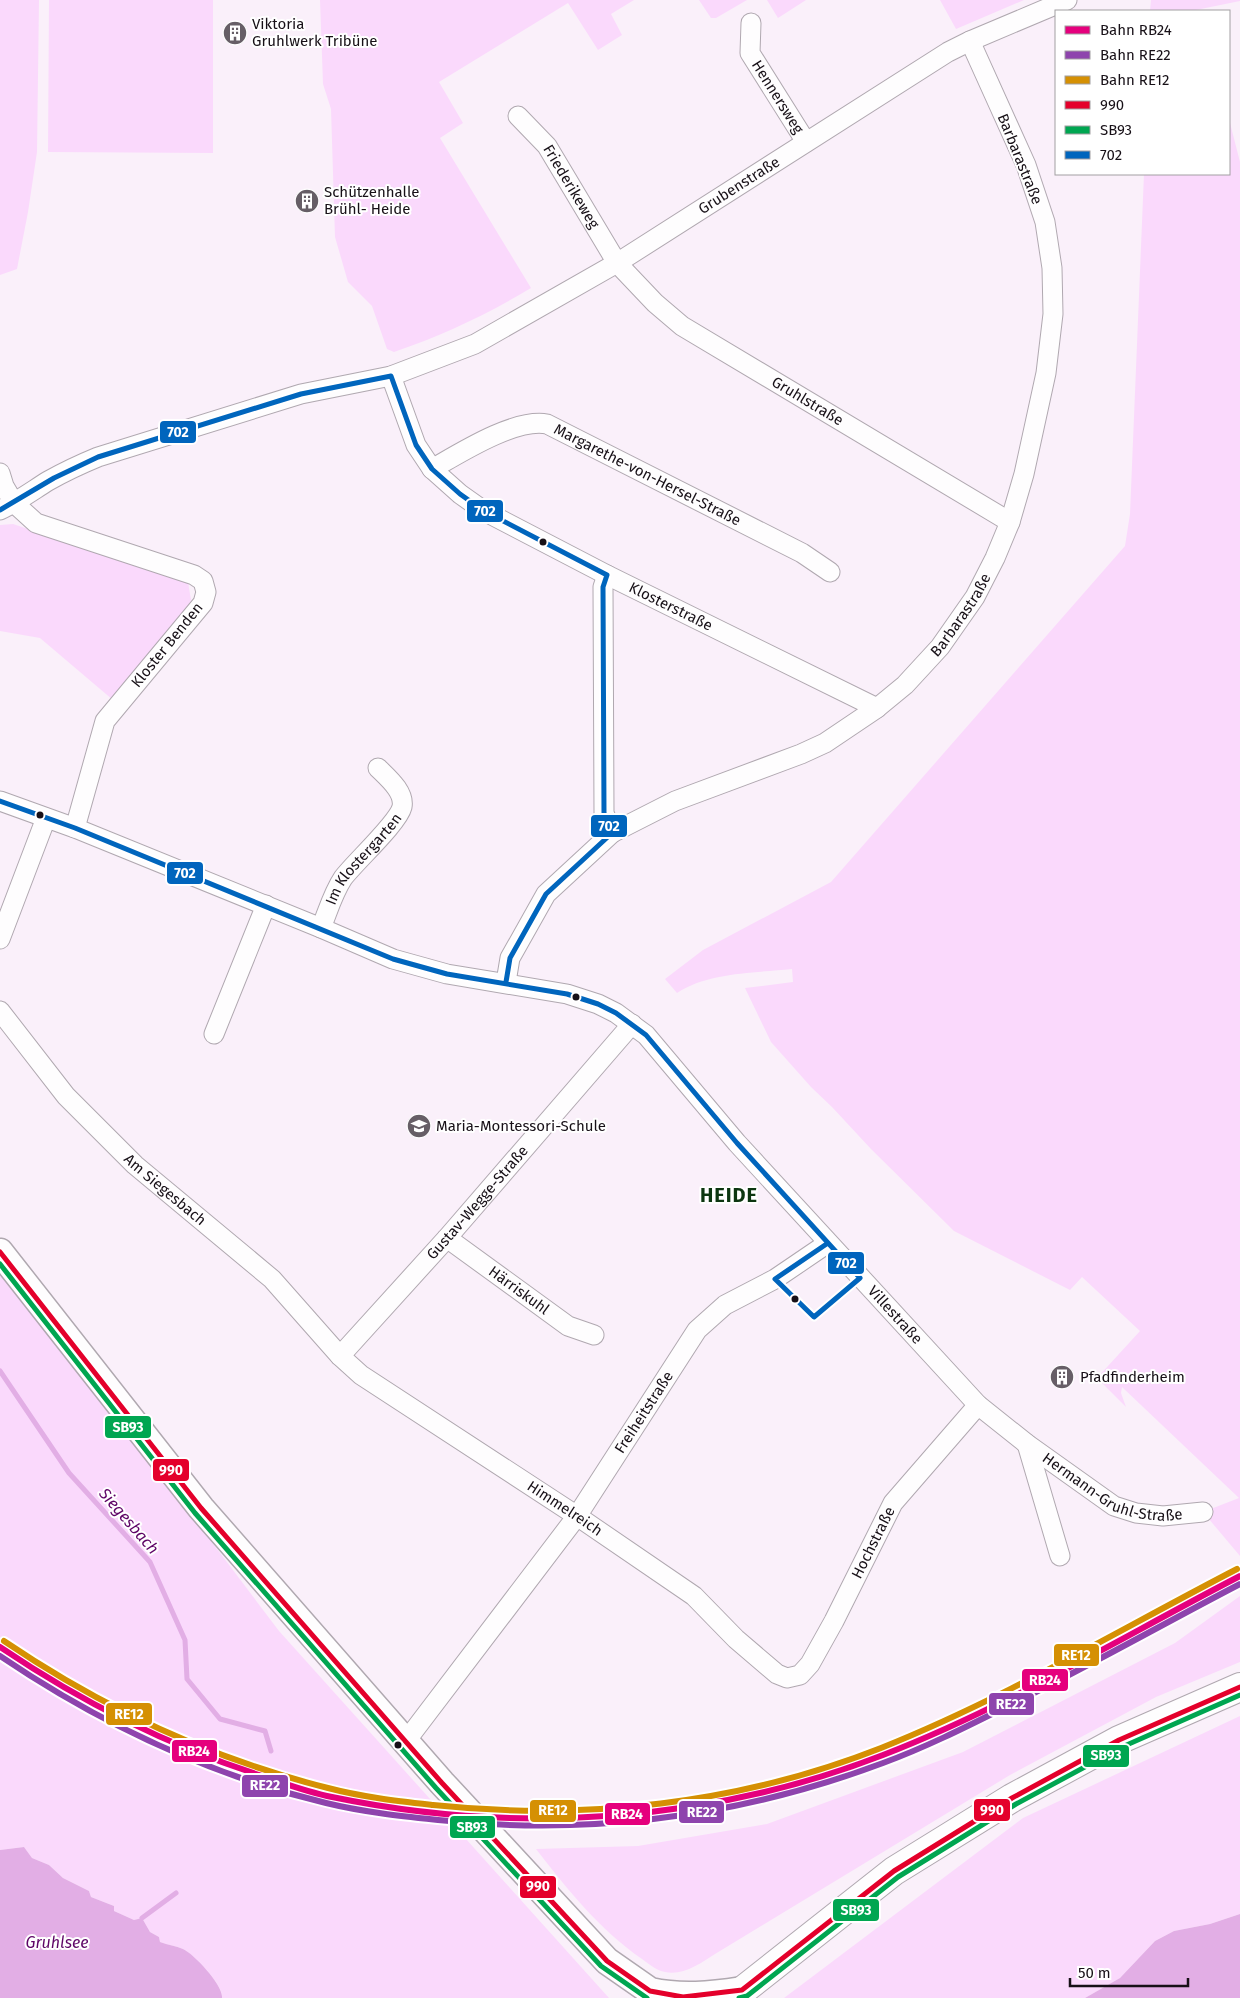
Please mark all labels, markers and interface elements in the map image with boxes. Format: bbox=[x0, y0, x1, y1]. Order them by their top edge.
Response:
legend bbox=[1055, 10, 1230, 175]
place label: Viktoria Gruhlwerk Tribüne bbox=[252, 15, 377, 50]
building icon: Viktoria Gruhlwerk Tribüne bbox=[222, 20, 248, 46]
text: Bahn RB24 bbox=[1100, 21, 1172, 39]
text: Bahn RE22 bbox=[1100, 46, 1171, 64]
street label: Hennersweg bbox=[748, 57, 808, 137]
text: Bahn RE12 bbox=[1100, 71, 1170, 89]
text: 990 bbox=[1100, 96, 1124, 114]
street label: Barbarastraße bbox=[994, 111, 1046, 207]
text: SB93 bbox=[1100, 121, 1132, 139]
street label: Friederikeweg bbox=[539, 141, 603, 232]
text: 702 bbox=[1100, 146, 1122, 164]
street label: Grubenstraße bbox=[695, 153, 783, 218]
place label: Schützenhalle Brühl- Heide bbox=[324, 183, 419, 218]
building icon: Schützenhalle Brühl- Heide bbox=[294, 188, 320, 214]
street label: Gruhlstraße bbox=[769, 373, 847, 429]
line badge: 702 bbox=[159, 420, 197, 444]
street label: Margarethe-von-Hersel-Straße bbox=[551, 420, 744, 530]
text: 702 bbox=[167, 424, 189, 441]
line badge: 702 bbox=[466, 499, 504, 523]
text: 702 bbox=[474, 503, 496, 520]
unlabelled marker bbox=[538, 537, 548, 547]
street label: Barbarastraße bbox=[927, 570, 995, 660]
street label: Klosterstraße bbox=[626, 578, 716, 635]
street label: Kloster Benden bbox=[127, 599, 207, 691]
unlabelled marker bbox=[35, 810, 45, 820]
street label: Im Klostergarten bbox=[322, 810, 406, 907]
line badge: 702 bbox=[590, 814, 628, 838]
text: 702 bbox=[598, 818, 620, 835]
line badge: 702 bbox=[166, 861, 204, 885]
text: 702 bbox=[174, 865, 196, 882]
unlabelled marker bbox=[571, 992, 581, 1002]
school or university icon: Maria-Montessori-Schule bbox=[406, 1113, 432, 1139]
place label: Maria-Montessori-Schule bbox=[436, 1117, 606, 1135]
street label: Gustav-Wegge-Straße bbox=[423, 1142, 532, 1263]
street label: Am Siegesbach bbox=[120, 1150, 210, 1229]
district label: HEIDE bbox=[700, 1183, 758, 1207]
line badge: 702 bbox=[827, 1251, 865, 1275]
text: 702 bbox=[835, 1255, 857, 1272]
street label: Härriskuhl bbox=[485, 1262, 553, 1319]
street label: Villestraße bbox=[864, 1282, 926, 1348]
unlabelled marker bbox=[790, 1294, 800, 1304]
building icon: Pfadfinderheim bbox=[1049, 1364, 1075, 1390]
street label: Freiheitstraße bbox=[611, 1368, 677, 1457]
place label: Pfadfinderheim bbox=[1080, 1368, 1185, 1386]
line badge: SB93 bbox=[104, 1415, 152, 1439]
text: SB93 bbox=[112, 1419, 144, 1436]
street label: Hermann-Gruhl-Straße bbox=[1039, 1449, 1183, 1525]
line badge: 990 bbox=[152, 1458, 190, 1482]
text: 990 bbox=[159, 1462, 183, 1479]
street label: Himmelreich bbox=[524, 1477, 606, 1540]
water label: Siegesbach bbox=[94, 1483, 163, 1558]
street label: Hochstraße bbox=[848, 1504, 899, 1582]
line badge: RE12 bbox=[1053, 1643, 1100, 1667]
text: RE12 bbox=[1061, 1647, 1091, 1664]
line badge: RB24 bbox=[1021, 1668, 1069, 1692]
text: RB24 bbox=[1029, 1672, 1061, 1689]
line badge: RE22 bbox=[988, 1692, 1035, 1716]
text: RE22 bbox=[996, 1696, 1026, 1713]
line badge: RE12 bbox=[105, 1702, 153, 1726]
text: RE12 bbox=[114, 1706, 144, 1723]
line badge: RB24 bbox=[171, 1739, 218, 1763]
unlabelled marker bbox=[393, 1740, 403, 1750]
text: RB24 bbox=[178, 1743, 210, 1760]
line badge: SB93 bbox=[1082, 1744, 1130, 1768]
text: SB93 bbox=[1090, 1747, 1122, 1764]
line badge: RE22 bbox=[241, 1774, 289, 1798]
text: RE22 bbox=[250, 1777, 280, 1794]
line badge: 990 bbox=[973, 1798, 1011, 1822]
line badge: RE12 bbox=[529, 1799, 577, 1823]
line badge: RE22 bbox=[678, 1800, 725, 1824]
text: RE12 bbox=[538, 1802, 568, 1819]
line badge: RB24 bbox=[604, 1802, 651, 1826]
text: 990 bbox=[980, 1802, 1004, 1819]
text: RE22 bbox=[687, 1804, 717, 1821]
text: RB24 bbox=[611, 1806, 643, 1823]
line badge: SB93 bbox=[449, 1815, 496, 1839]
text: SB93 bbox=[456, 1819, 488, 1836]
line badge: 990 bbox=[519, 1875, 557, 1899]
text: 990 bbox=[526, 1878, 550, 1895]
line badge: SB93 bbox=[832, 1898, 880, 1922]
text: SB93 bbox=[840, 1902, 872, 1919]
water label: Gruhlsee bbox=[25, 1933, 89, 1952]
scale bar bbox=[1070, 1956, 1188, 1988]
text: 50 m bbox=[1078, 1964, 1111, 1982]

